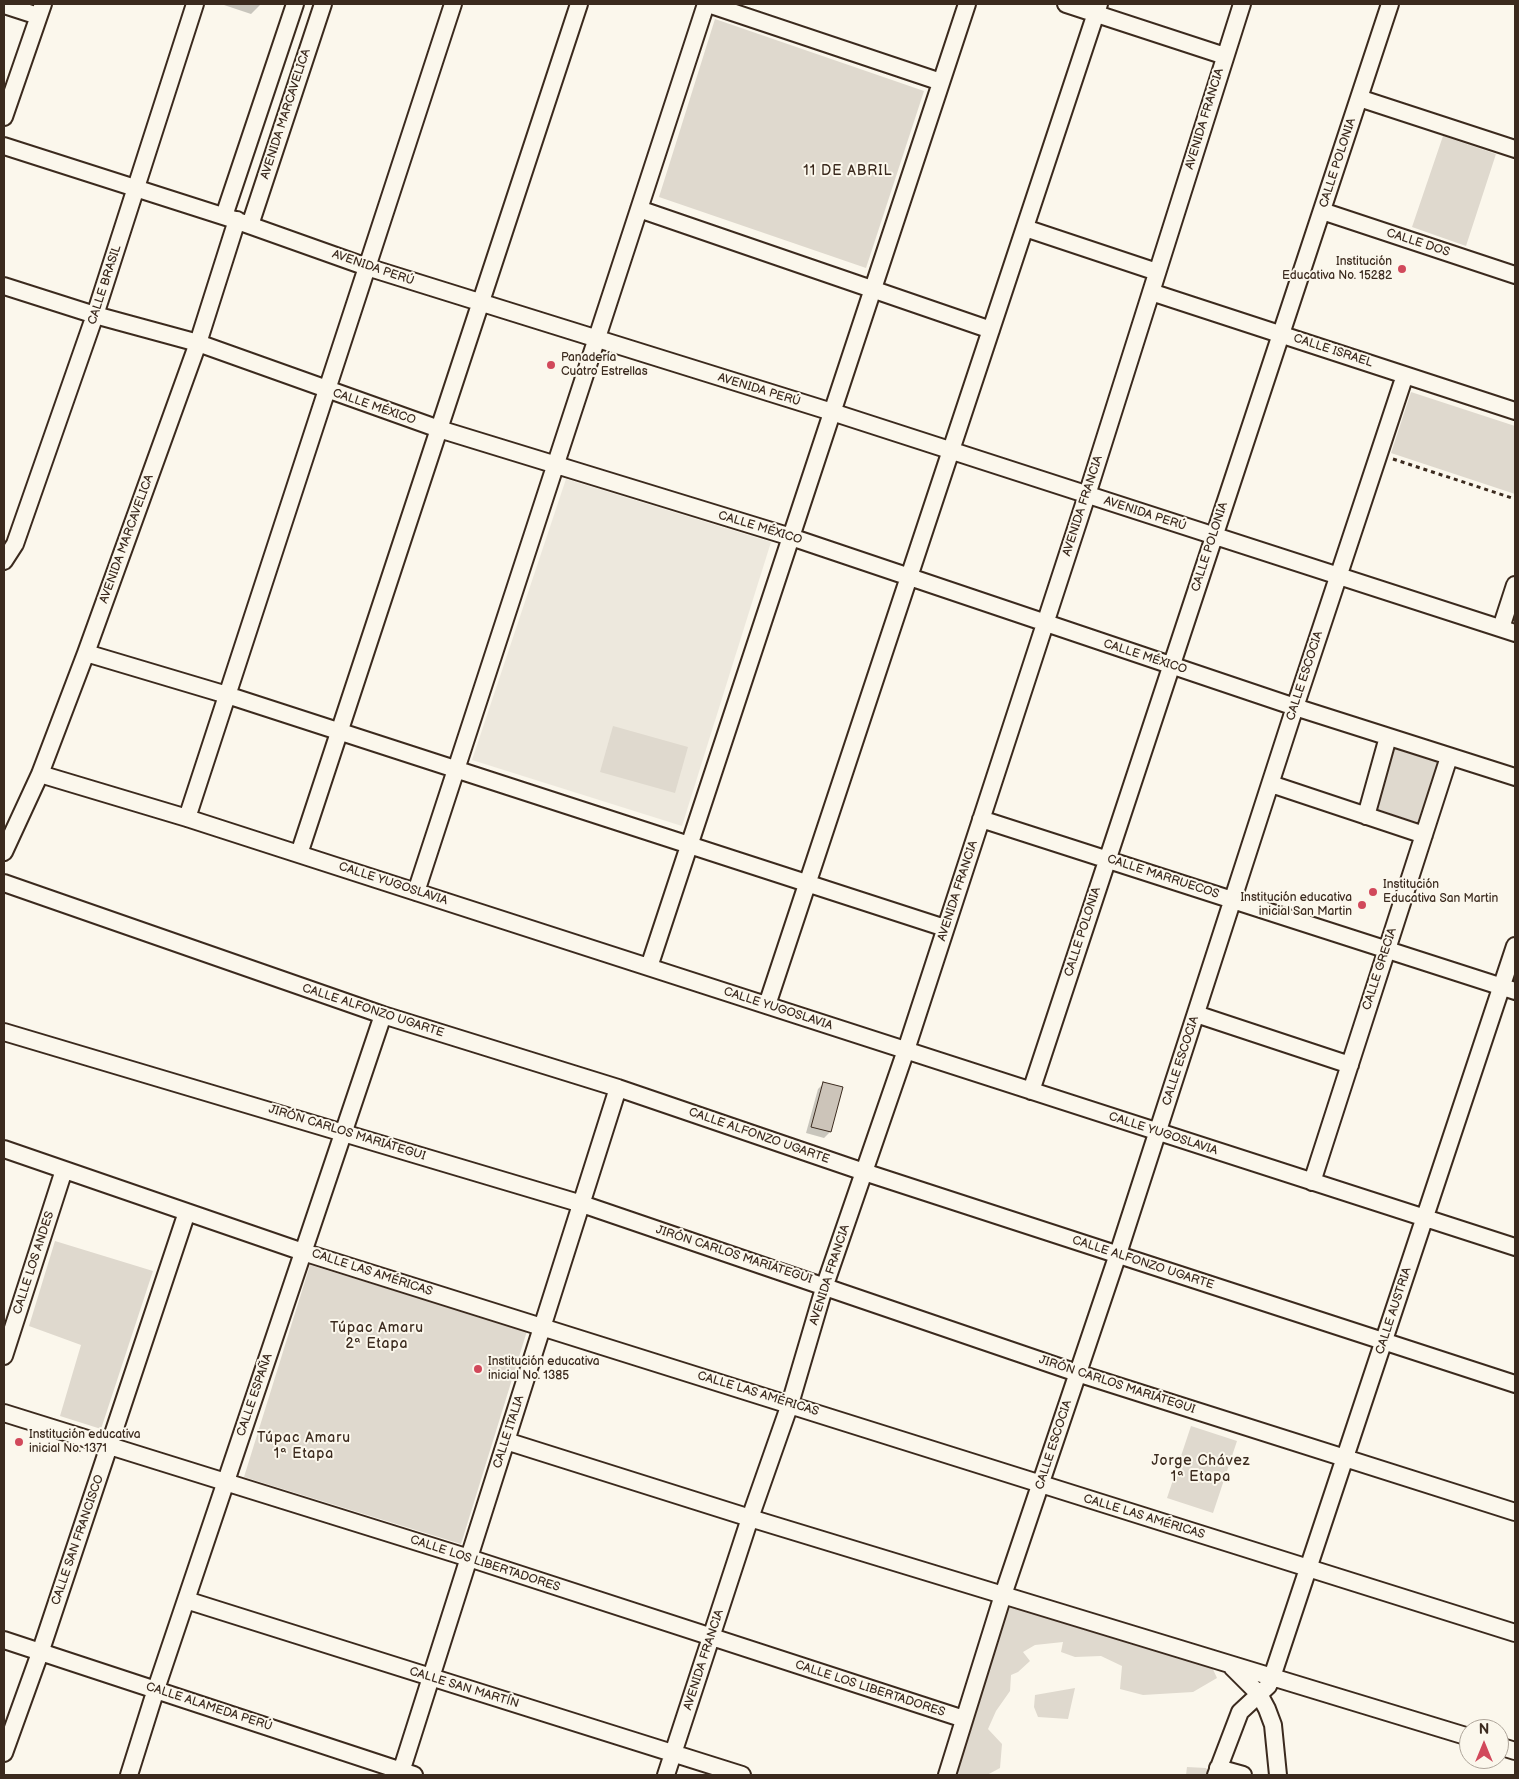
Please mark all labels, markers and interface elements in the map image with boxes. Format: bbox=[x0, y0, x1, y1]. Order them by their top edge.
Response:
street label: AVENIDA MARCAVELICA bbox=[258, 47, 314, 181]
street label: AVENIDA FRANCIA bbox=[1183, 67, 1227, 171]
street label: CALLE POLONIA bbox=[1317, 116, 1359, 210]
district label: 11 DE ABRIL bbox=[802, 163, 894, 179]
street label: CALLE DOS bbox=[1384, 226, 1452, 260]
street label: CALLE BRASIL bbox=[85, 243, 125, 327]
street label: AVENIDA PERÚ bbox=[330, 247, 416, 289]
place label: Institución Educativa No. 15282 bbox=[1282, 255, 1392, 283]
marker: Institución Educativa No. 15282 bbox=[1396, 263, 1408, 275]
street label: CALLE ISRAEL bbox=[1292, 331, 1374, 371]
place label: Panadería Cuatro Estrellas bbox=[561, 351, 648, 379]
marker: Panadería Cuatro Estrellas bbox=[545, 359, 557, 371]
street label: AVENIDA PERÚ bbox=[716, 371, 802, 409]
street label: CALLE MÉXICO bbox=[331, 386, 417, 428]
street label: AVENIDA FRANCIA bbox=[1060, 454, 1106, 558]
street label: AVENIDA MARCAVELICA bbox=[97, 473, 157, 605]
street label: AVENIDA PERÚ bbox=[1102, 494, 1188, 534]
street label: CALLE POLONIA bbox=[1189, 500, 1231, 594]
street label: CALLE MÉXICO bbox=[716, 508, 804, 548]
street label: CALLE ESCOCIA bbox=[1284, 629, 1326, 723]
street label: CALLE MÉXICO bbox=[1101, 637, 1189, 677]
street label: AVENIDA FRANCIA bbox=[935, 839, 981, 943]
street label: CALLE MARRUECOS bbox=[1105, 852, 1221, 902]
street label: CALLE YUGOSLAVIA bbox=[337, 860, 449, 908]
place label: Institución Educativa San Martin bbox=[1383, 878, 1498, 906]
street label: CALLE POLONIA bbox=[1062, 885, 1104, 979]
marker: Institución Educativa San Martin bbox=[1367, 886, 1379, 898]
place label: Institución educativa inicial San Martin bbox=[1240, 891, 1352, 919]
marker: Institución educativa inicial San Martin bbox=[1356, 899, 1368, 911]
street label: CALLE GRECIA bbox=[1360, 926, 1400, 1012]
street label: CALLE ALFONZO UGARTE bbox=[300, 981, 446, 1041]
street label: CALLE YUGOSLAVIA bbox=[722, 985, 834, 1033]
street label: CALLE ESCOCIA bbox=[1160, 1014, 1202, 1108]
street label: JIRÓN CARLOS MARIÁTEGUI bbox=[267, 1102, 427, 1164]
street label: CALLE ALFONZO UGARTE bbox=[687, 1105, 831, 1167]
street label: CALLE YUGOSLAVIA bbox=[1107, 1110, 1219, 1158]
street label: CALLE LOS ANDES bbox=[11, 1210, 57, 1316]
street label: JIRÓN CARLOS MARIÁTEGUI bbox=[654, 1223, 814, 1287]
street label: AVENIDA FRANCIA bbox=[807, 1223, 853, 1327]
street label: CALLE ALFONZO UGARTE bbox=[1070, 1233, 1216, 1293]
street label: CALLE LAS AMÉRICAS bbox=[310, 1247, 434, 1299]
street label: CALLE AUSTRIA bbox=[1373, 1266, 1415, 1356]
district label: Túpac Amaru 2ª Etapa bbox=[329, 1320, 425, 1352]
street label: CALLE ESPAÑA bbox=[234, 1352, 276, 1438]
street label: JIRÓN CARLOS MARIÁTEGUI bbox=[1037, 1353, 1197, 1417]
place label: Institución educativa inicial No. 1385 bbox=[488, 1355, 600, 1383]
marker: Institución educativa inicial No. 1385 bbox=[472, 1363, 484, 1375]
street label: CALLE LAS AMÉRICAS bbox=[696, 1369, 820, 1419]
street label: CALLE ITALIA bbox=[490, 1394, 528, 1470]
street label: CALLE ESCOCIA bbox=[1033, 1398, 1075, 1492]
place label: Institución educativa inicial No. 1371 bbox=[29, 1428, 141, 1456]
district label: Túpac Amaru 1ª Etapa bbox=[256, 1430, 352, 1462]
marker: Institución educativa inicial No. 1371 bbox=[13, 1436, 25, 1448]
district label: Jorge Chávez 1ª Etapa bbox=[1150, 1453, 1252, 1485]
street label: CALLE SAN FRANCISCO bbox=[49, 1473, 107, 1607]
street label: CALLE LAS AMÉRICAS bbox=[1082, 1492, 1206, 1542]
street label: CALLE LOS LIBERTADORES bbox=[408, 1533, 562, 1595]
street label: AVENIDA FRANCIA bbox=[681, 1608, 727, 1712]
street label: CALLE LOS LIBERTADORES bbox=[793, 1658, 947, 1720]
street label: CALLE SAN MARTÍN bbox=[407, 1664, 521, 1712]
street label: CALLE ALAMEDA PERÚ bbox=[144, 1680, 274, 1734]
north arrow bbox=[1459, 1719, 1509, 1769]
text: N bbox=[1479, 1721, 1489, 1738]

